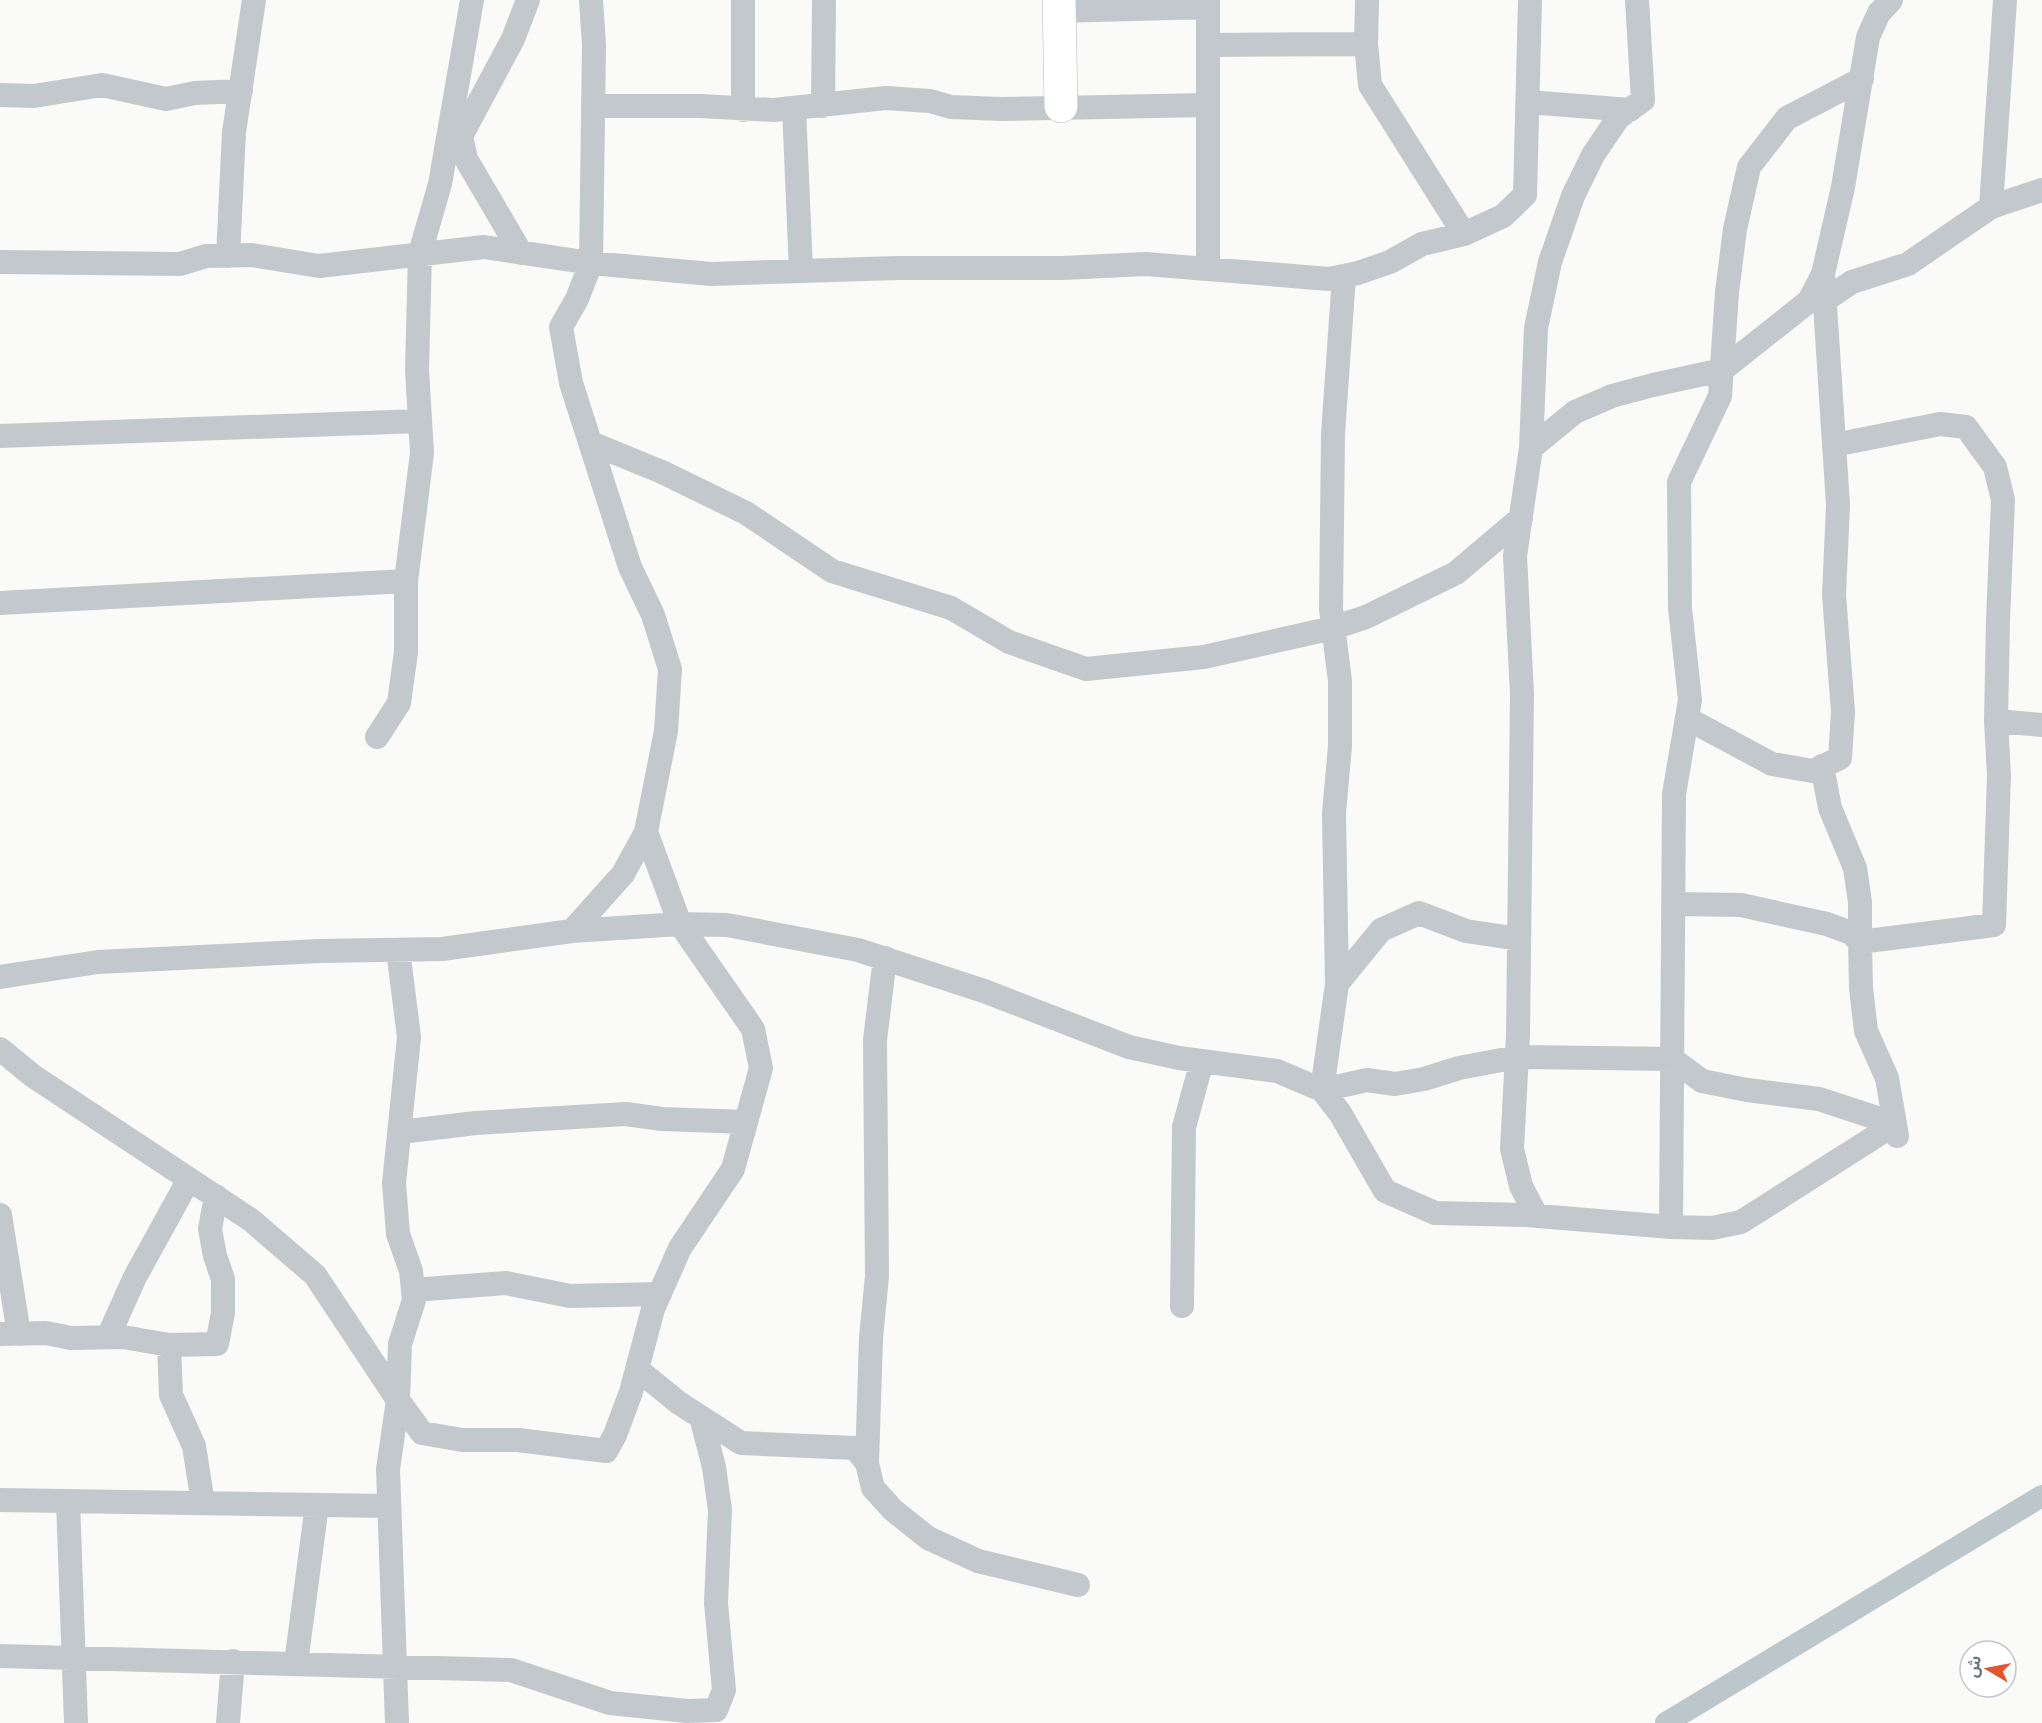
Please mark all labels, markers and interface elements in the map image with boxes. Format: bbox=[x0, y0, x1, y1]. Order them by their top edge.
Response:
north arrow bbox=[1958, 1639, 2018, 1699]
text: ش bbox=[1961, 1654, 1985, 1679]

